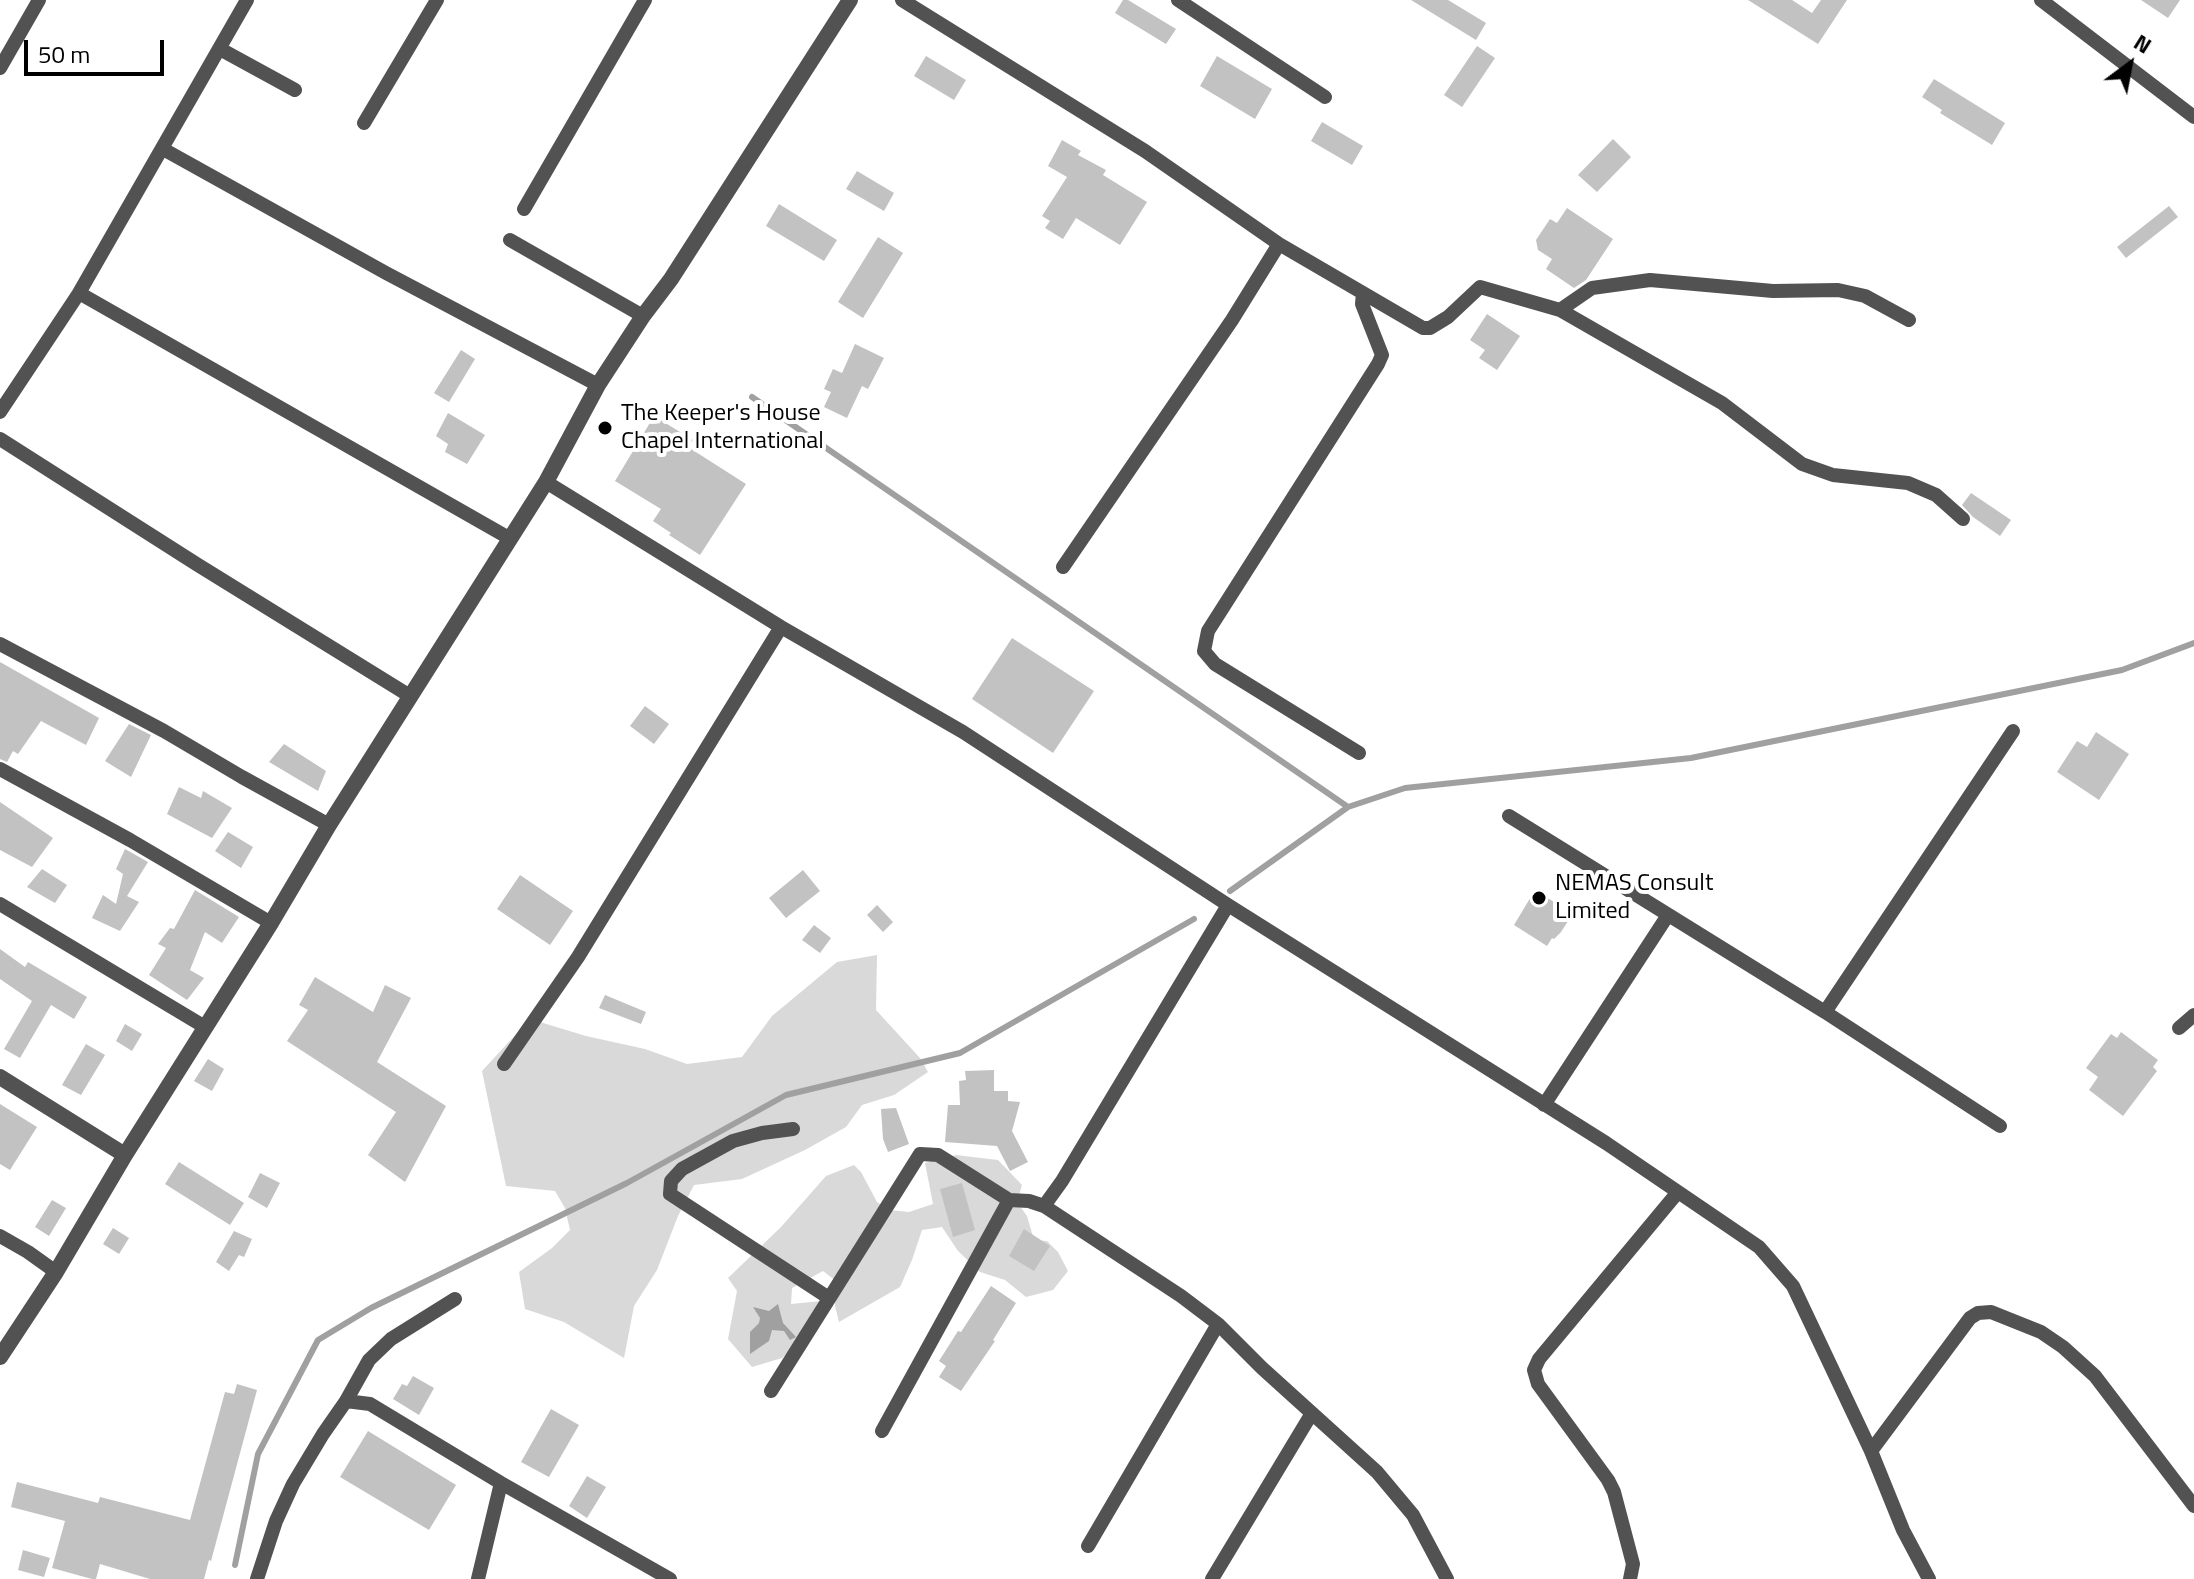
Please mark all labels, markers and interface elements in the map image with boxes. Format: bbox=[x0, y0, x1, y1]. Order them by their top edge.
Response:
scale bar bbox=[28, 24, 168, 74]
north arrow bbox=[2090, 24, 2170, 104]
text: N bbox=[2127, 25, 2158, 62]
text: 50 m bbox=[38, 36, 90, 72]
place label: The Keeper's House Chapel International bbox=[621, 400, 824, 456]
marker: The Keeper's House Chapel International bbox=[596, 419, 614, 437]
place label: NEMAS Consult Limited bbox=[1555, 870, 1713, 926]
marker: NEMAS Consult Limited bbox=[1530, 889, 1548, 907]

